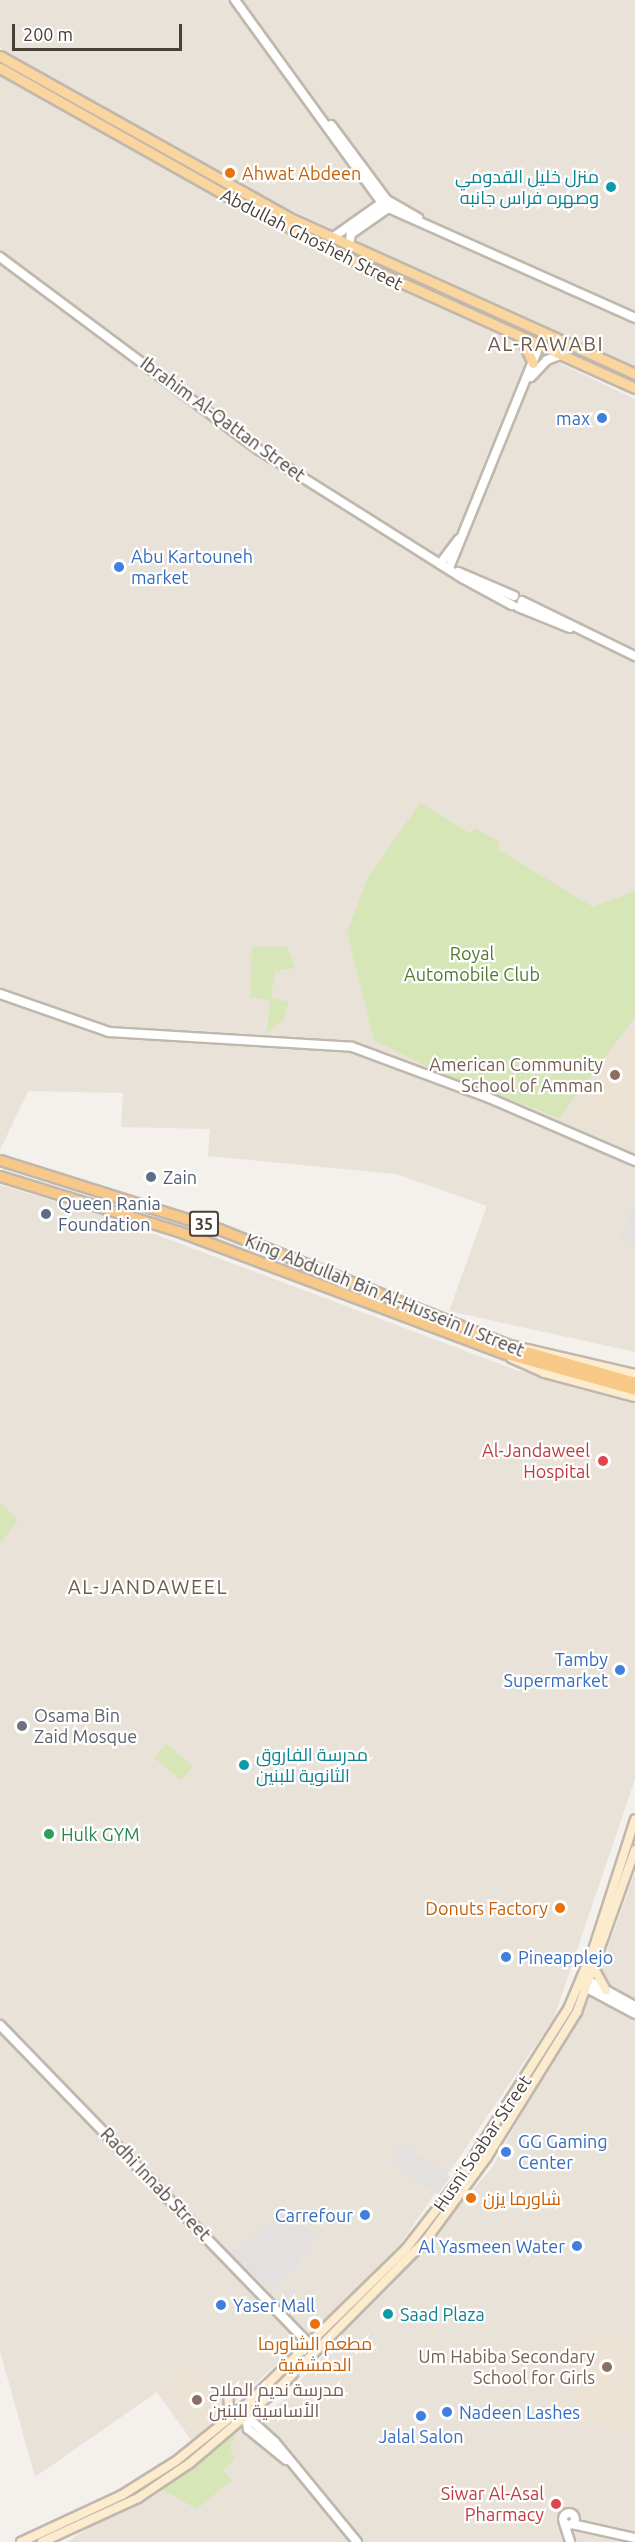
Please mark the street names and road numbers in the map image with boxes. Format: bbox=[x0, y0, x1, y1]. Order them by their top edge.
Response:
street label: Abdullah Ghosheh Street bbox=[217, 184, 407, 294]
street label: Ibrahim Al-Qattan Street bbox=[136, 352, 310, 486]
road number: 35 bbox=[188, 1211, 220, 1237]
street label: King Abdullah Bin Al-Hussein II Street bbox=[242, 1229, 528, 1361]
street label: Husni Soabar Street bbox=[428, 2071, 536, 2215]
street label: Radhi Innab Street bbox=[96, 2123, 216, 2245]

